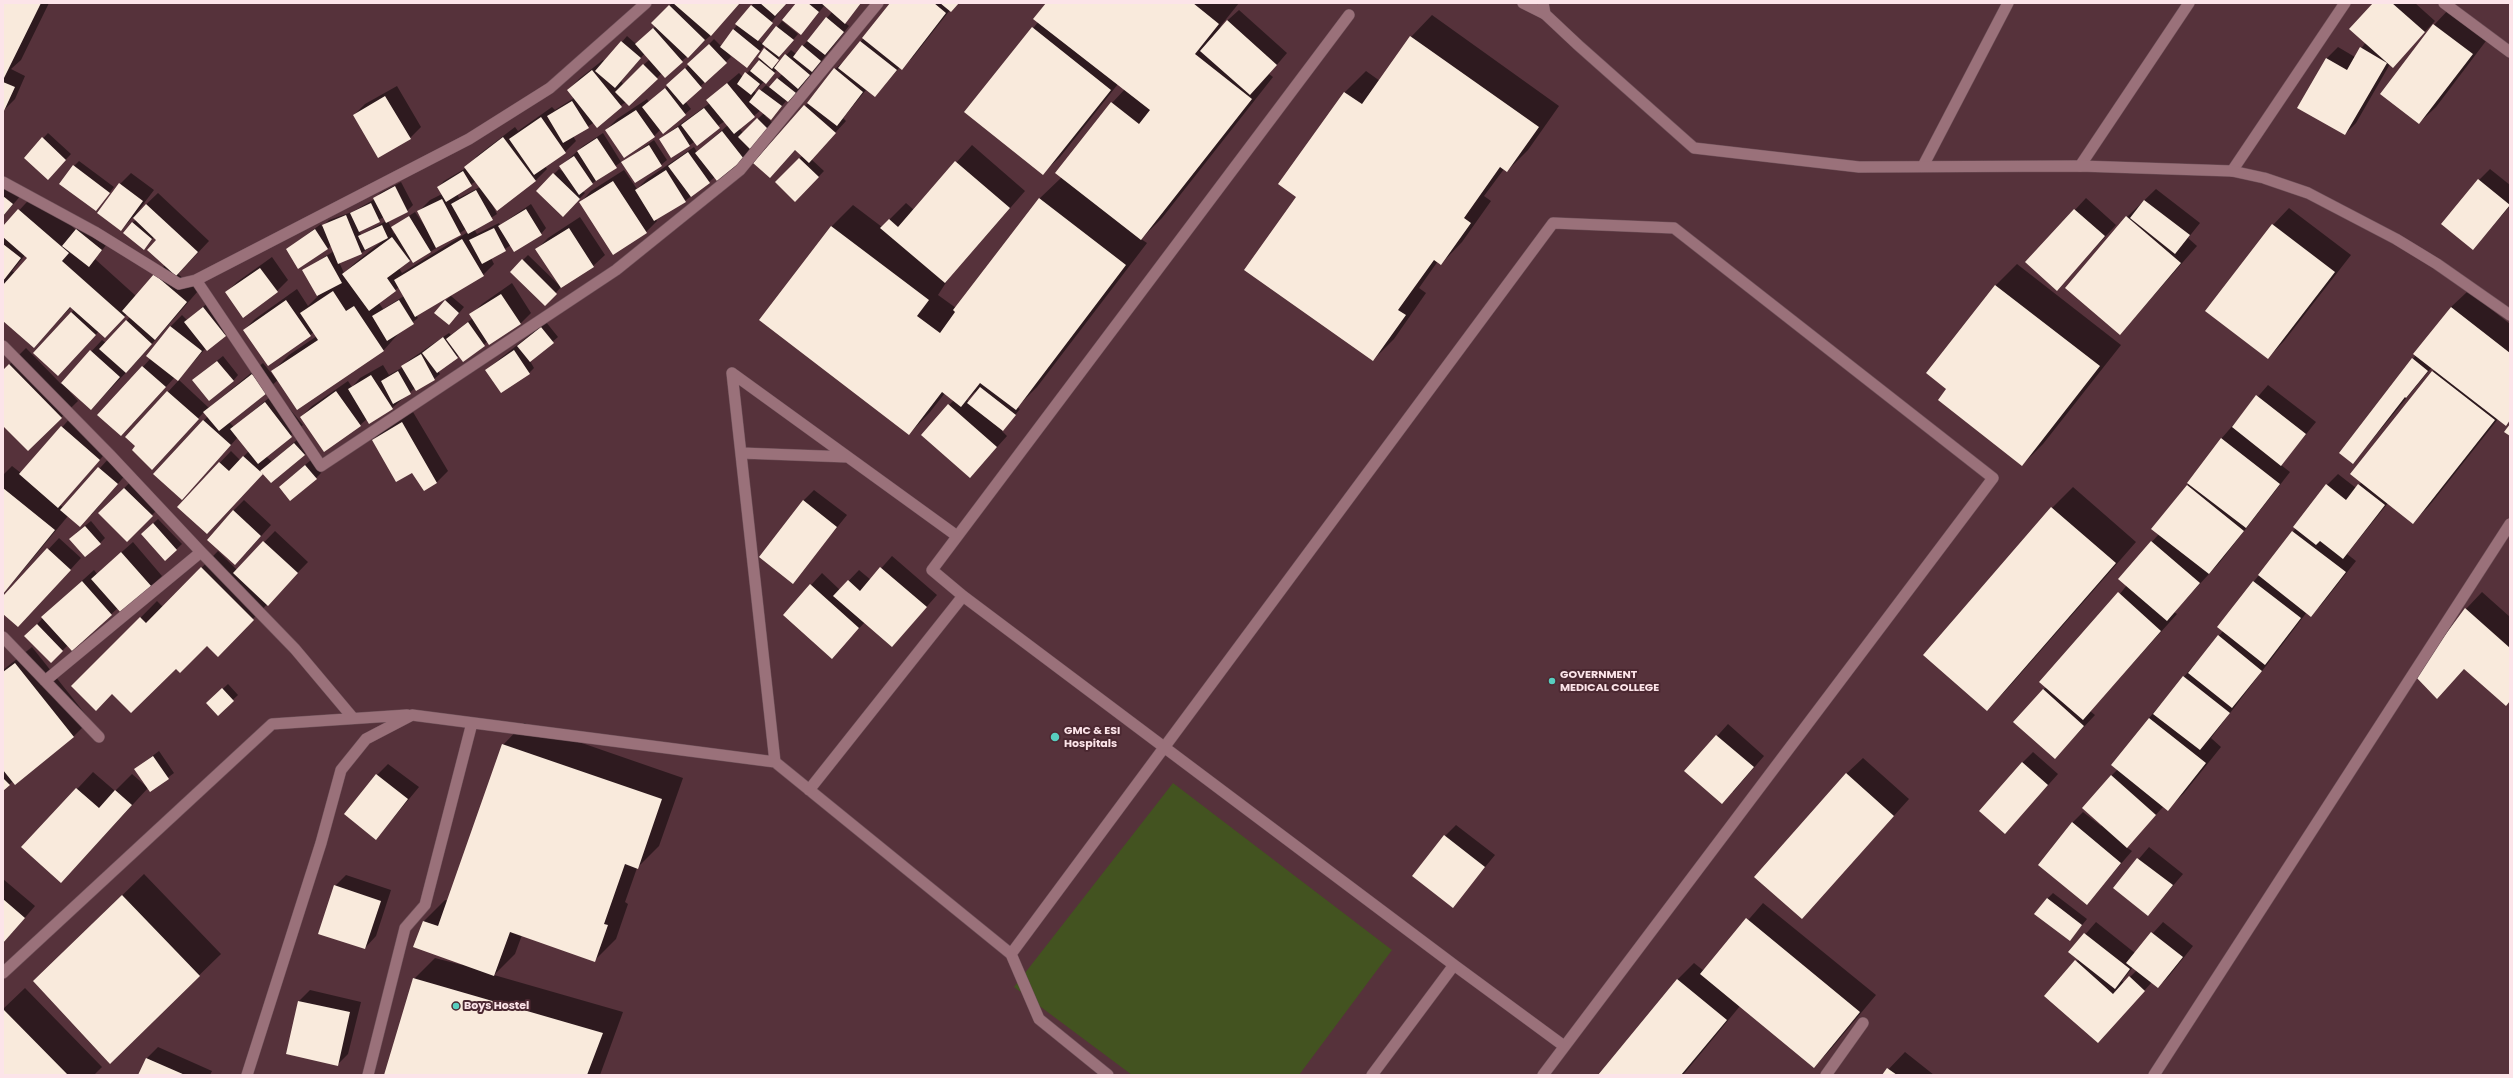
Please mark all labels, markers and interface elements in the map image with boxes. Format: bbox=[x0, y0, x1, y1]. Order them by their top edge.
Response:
place label: GOVERNMENT MEDICAL COLLEGE bbox=[1560, 668, 1659, 694]
marker: GOVERNMENT MEDICAL COLLEGE bbox=[1547, 676, 1557, 686]
place label: GMC & ESI Hospitals bbox=[1064, 724, 1120, 750]
marker: GMC & ESI Hospitals bbox=[1049, 731, 1061, 743]
place label: Boys Hostel bbox=[464, 999, 529, 1013]
marker: Boys Hostel bbox=[451, 1001, 461, 1011]

